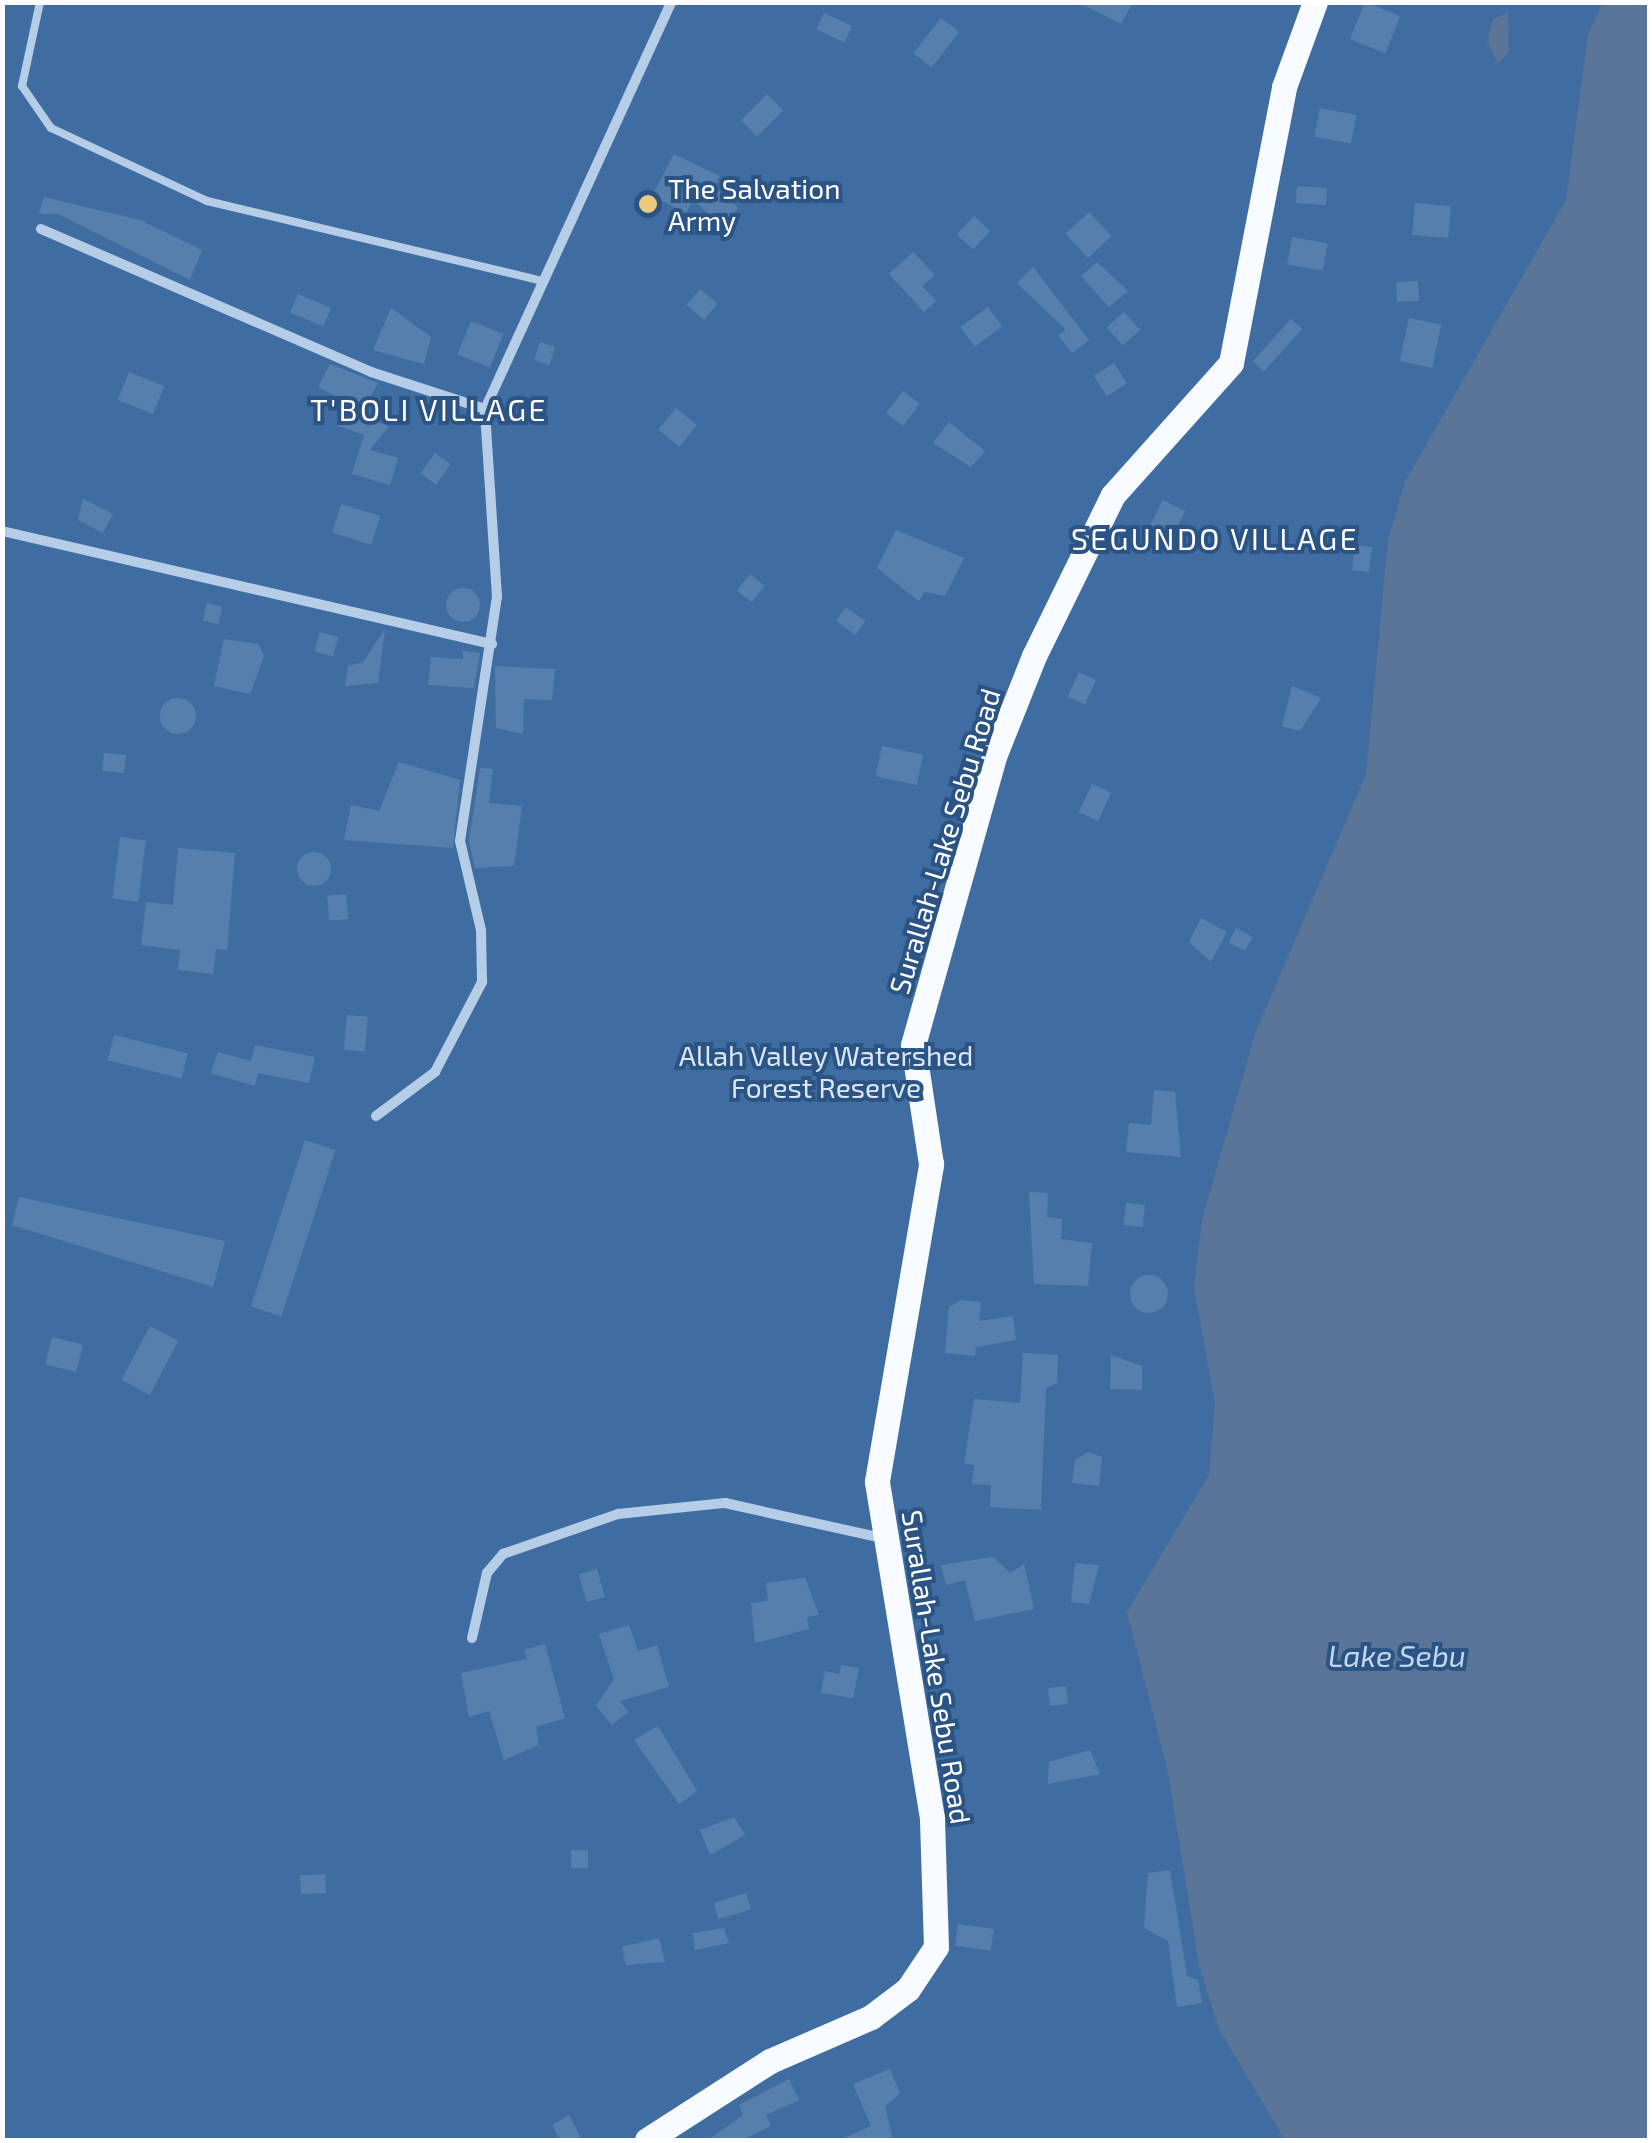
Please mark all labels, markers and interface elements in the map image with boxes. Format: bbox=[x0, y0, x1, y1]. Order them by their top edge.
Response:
place label: The Salvation Army bbox=[668, 171, 840, 237]
marker: The Salvation Army bbox=[637, 193, 659, 215]
district label: T'BOLI VILLAGE bbox=[310, 391, 548, 427]
district label: SEGUNDO VILLAGE bbox=[1071, 520, 1359, 556]
street label: Surallah-Lake Sebu Road bbox=[882, 684, 1006, 998]
park label: Allah Valley Watershed Forest Reserve bbox=[678, 1038, 974, 1104]
street label: Surallah-Lake Sebu Road bbox=[896, 1508, 978, 1826]
water label: Lake Sebu bbox=[1328, 1637, 1466, 1673]

